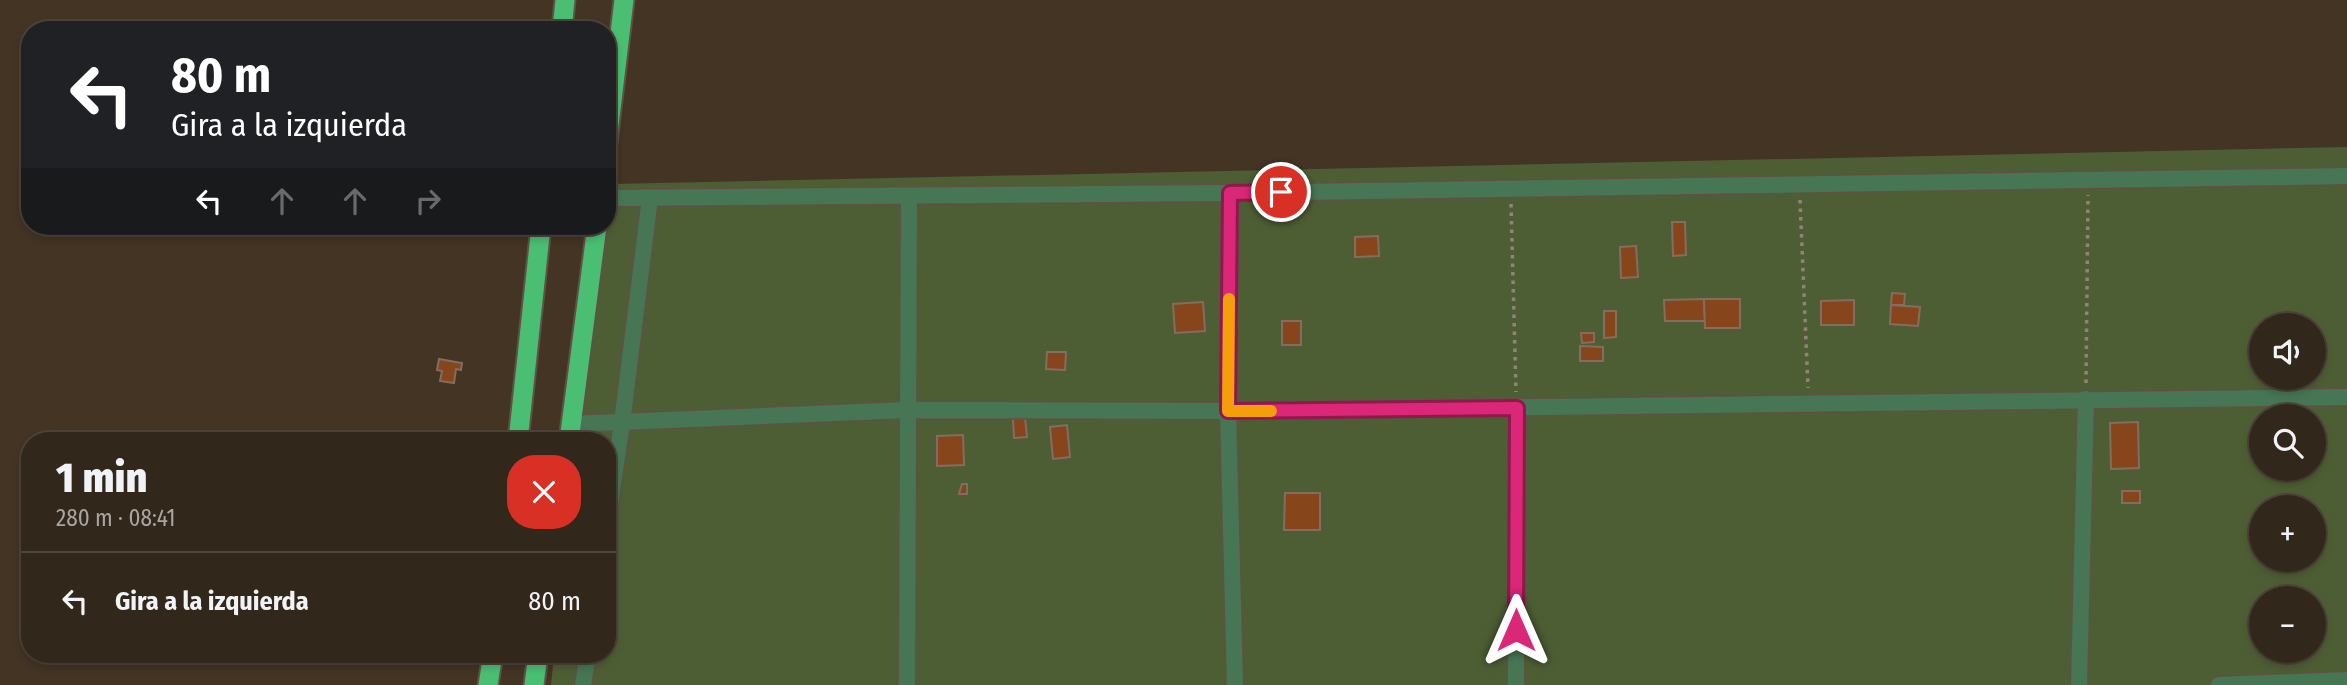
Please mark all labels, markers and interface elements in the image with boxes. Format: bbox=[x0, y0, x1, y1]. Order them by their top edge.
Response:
text: 80 m bbox=[171, 46, 271, 105]
icon: left bbox=[56, 49, 147, 140]
text: Gira a la izquierda bbox=[171, 106, 407, 144]
pin bbox=[1251, 162, 1311, 222]
icon: arrive bbox=[1262, 173, 1300, 211]
icon: left bbox=[190, 182, 228, 220]
icon: ahead bbox=[263, 182, 301, 220]
icon: ahead bbox=[336, 182, 374, 220]
icon: right bbox=[409, 182, 447, 220]
map controls bbox=[2249, 313, 2326, 663]
button: sound bbox=[2249, 313, 2326, 390]
button: search bbox=[2249, 404, 2326, 481]
text: 1 min bbox=[56, 453, 147, 503]
button: close bbox=[507, 455, 581, 529]
button: + bbox=[2249, 495, 2326, 572]
text: 280 m · 08:41 bbox=[56, 504, 176, 532]
icon: left bbox=[56, 582, 94, 620]
text: Gira a la izquierda bbox=[115, 586, 309, 617]
text: 80 m bbox=[528, 586, 581, 617]
button: − bbox=[2249, 586, 2326, 663]
position arrow bbox=[1479, 593, 1553, 667]

